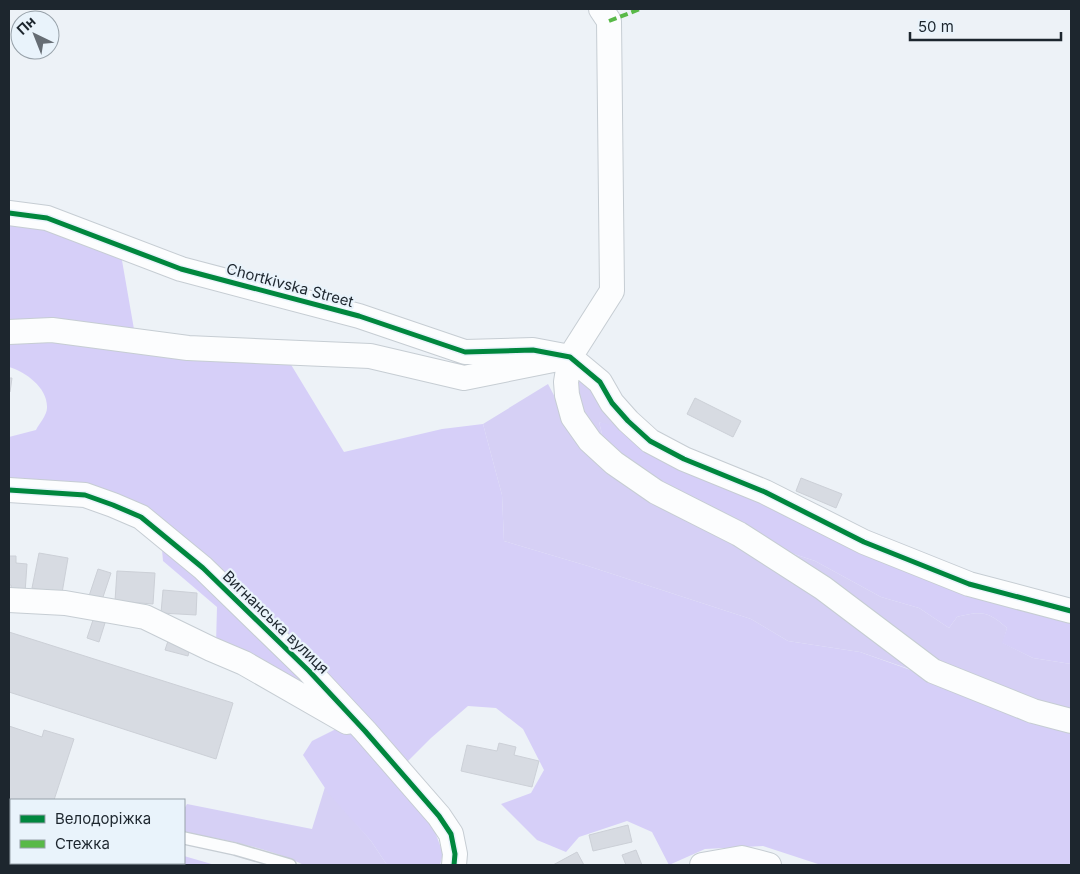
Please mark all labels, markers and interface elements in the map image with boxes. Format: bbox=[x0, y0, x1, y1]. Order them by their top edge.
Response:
north arrow bbox=[10, 10, 60, 60]
scale bar bbox=[910, 10, 1061, 42]
text: Пн bbox=[13, 12, 39, 38]
text: 50 m bbox=[918, 17, 954, 36]
street label: Chortkivska Street bbox=[224, 259, 356, 311]
street label: Вигнанська вулиця bbox=[219, 566, 333, 678]
legend bbox=[10, 799, 185, 864]
text: Велодоріжка bbox=[55, 809, 151, 828]
text: Стежка bbox=[55, 834, 110, 853]

